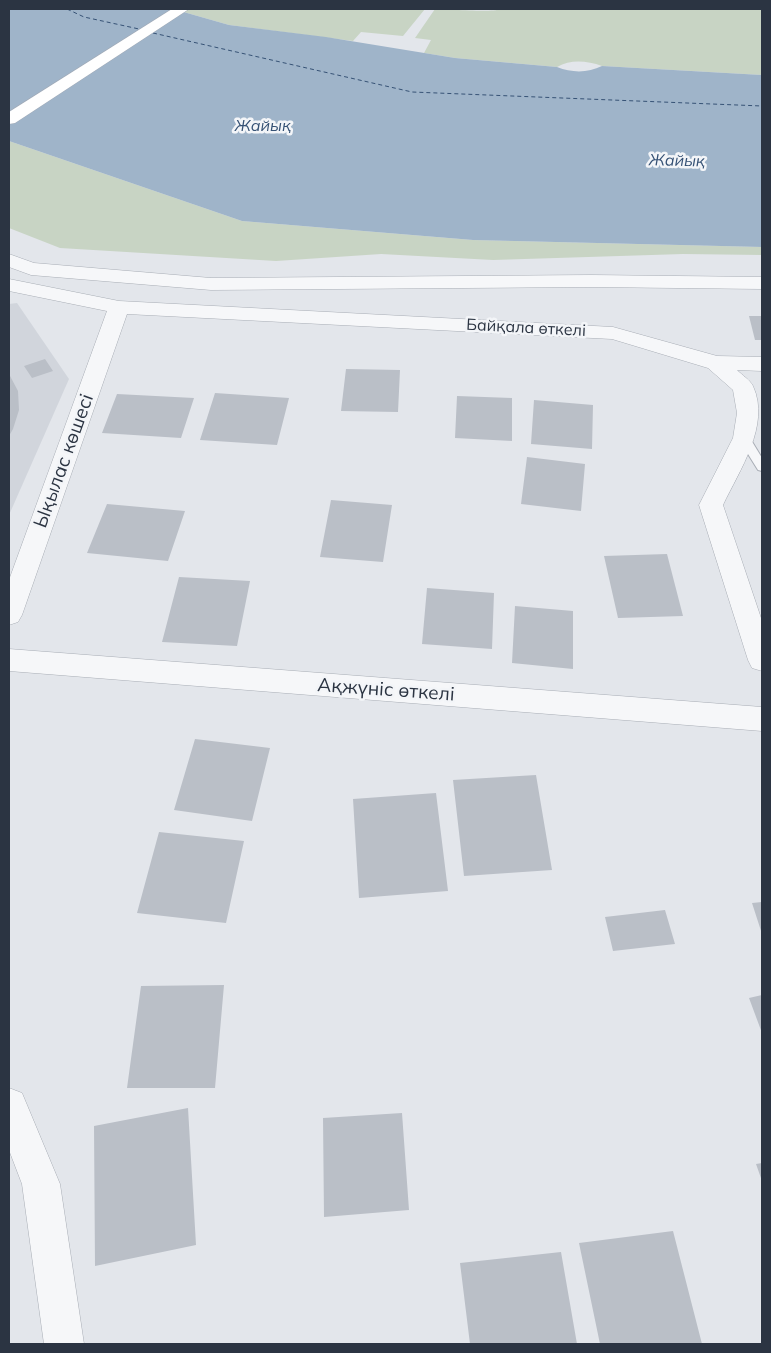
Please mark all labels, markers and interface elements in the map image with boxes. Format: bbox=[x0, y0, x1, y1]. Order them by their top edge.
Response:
water label: Жайық bbox=[235, 116, 291, 136]
water label: Жайық bbox=[649, 151, 705, 171]
street label: Байқала өткелі bbox=[466, 315, 586, 341]
street label: Ықылас көшесі bbox=[29, 391, 99, 531]
street label: Ақжүніс өткелі bbox=[317, 674, 455, 706]

